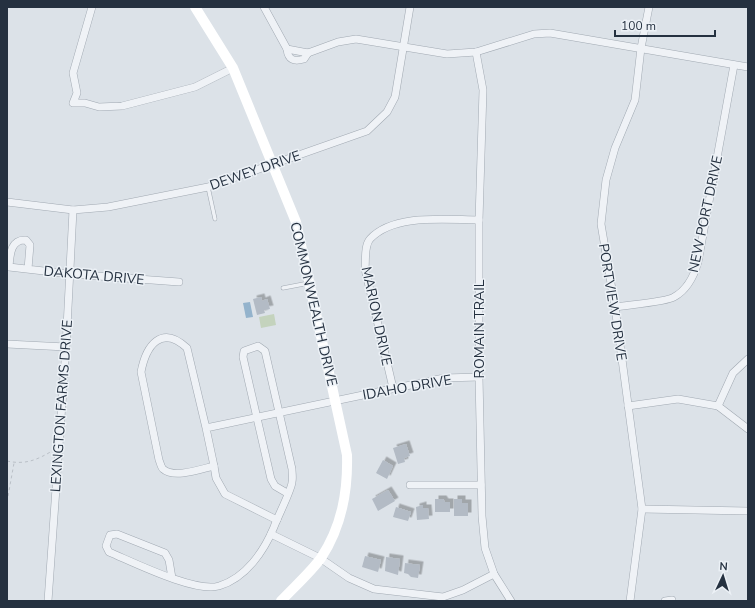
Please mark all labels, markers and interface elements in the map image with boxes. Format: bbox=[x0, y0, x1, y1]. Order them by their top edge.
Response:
scale bar bbox=[615, 12, 715, 38]
text: 100 m bbox=[621, 18, 656, 34]
street label: DEWEY DRIVE bbox=[207, 146, 303, 195]
street label: NEW PORT DRIVE bbox=[684, 154, 727, 274]
street label: COMMONWEALTH DRIVE bbox=[285, 220, 342, 388]
street label: PORTVIEW DRIVE bbox=[594, 242, 631, 362]
street label: DAKOTA DRIVE bbox=[43, 262, 145, 289]
street label: MARION DRIVE bbox=[357, 265, 396, 367]
street label: ROMAIN TRAIL bbox=[470, 279, 489, 378]
street label: LEXINGTON FARMS DRIVE bbox=[46, 319, 77, 493]
street label: IDAHO DRIVE bbox=[361, 370, 453, 405]
north arrow bbox=[703, 556, 743, 596]
text: N bbox=[719, 559, 728, 574]

